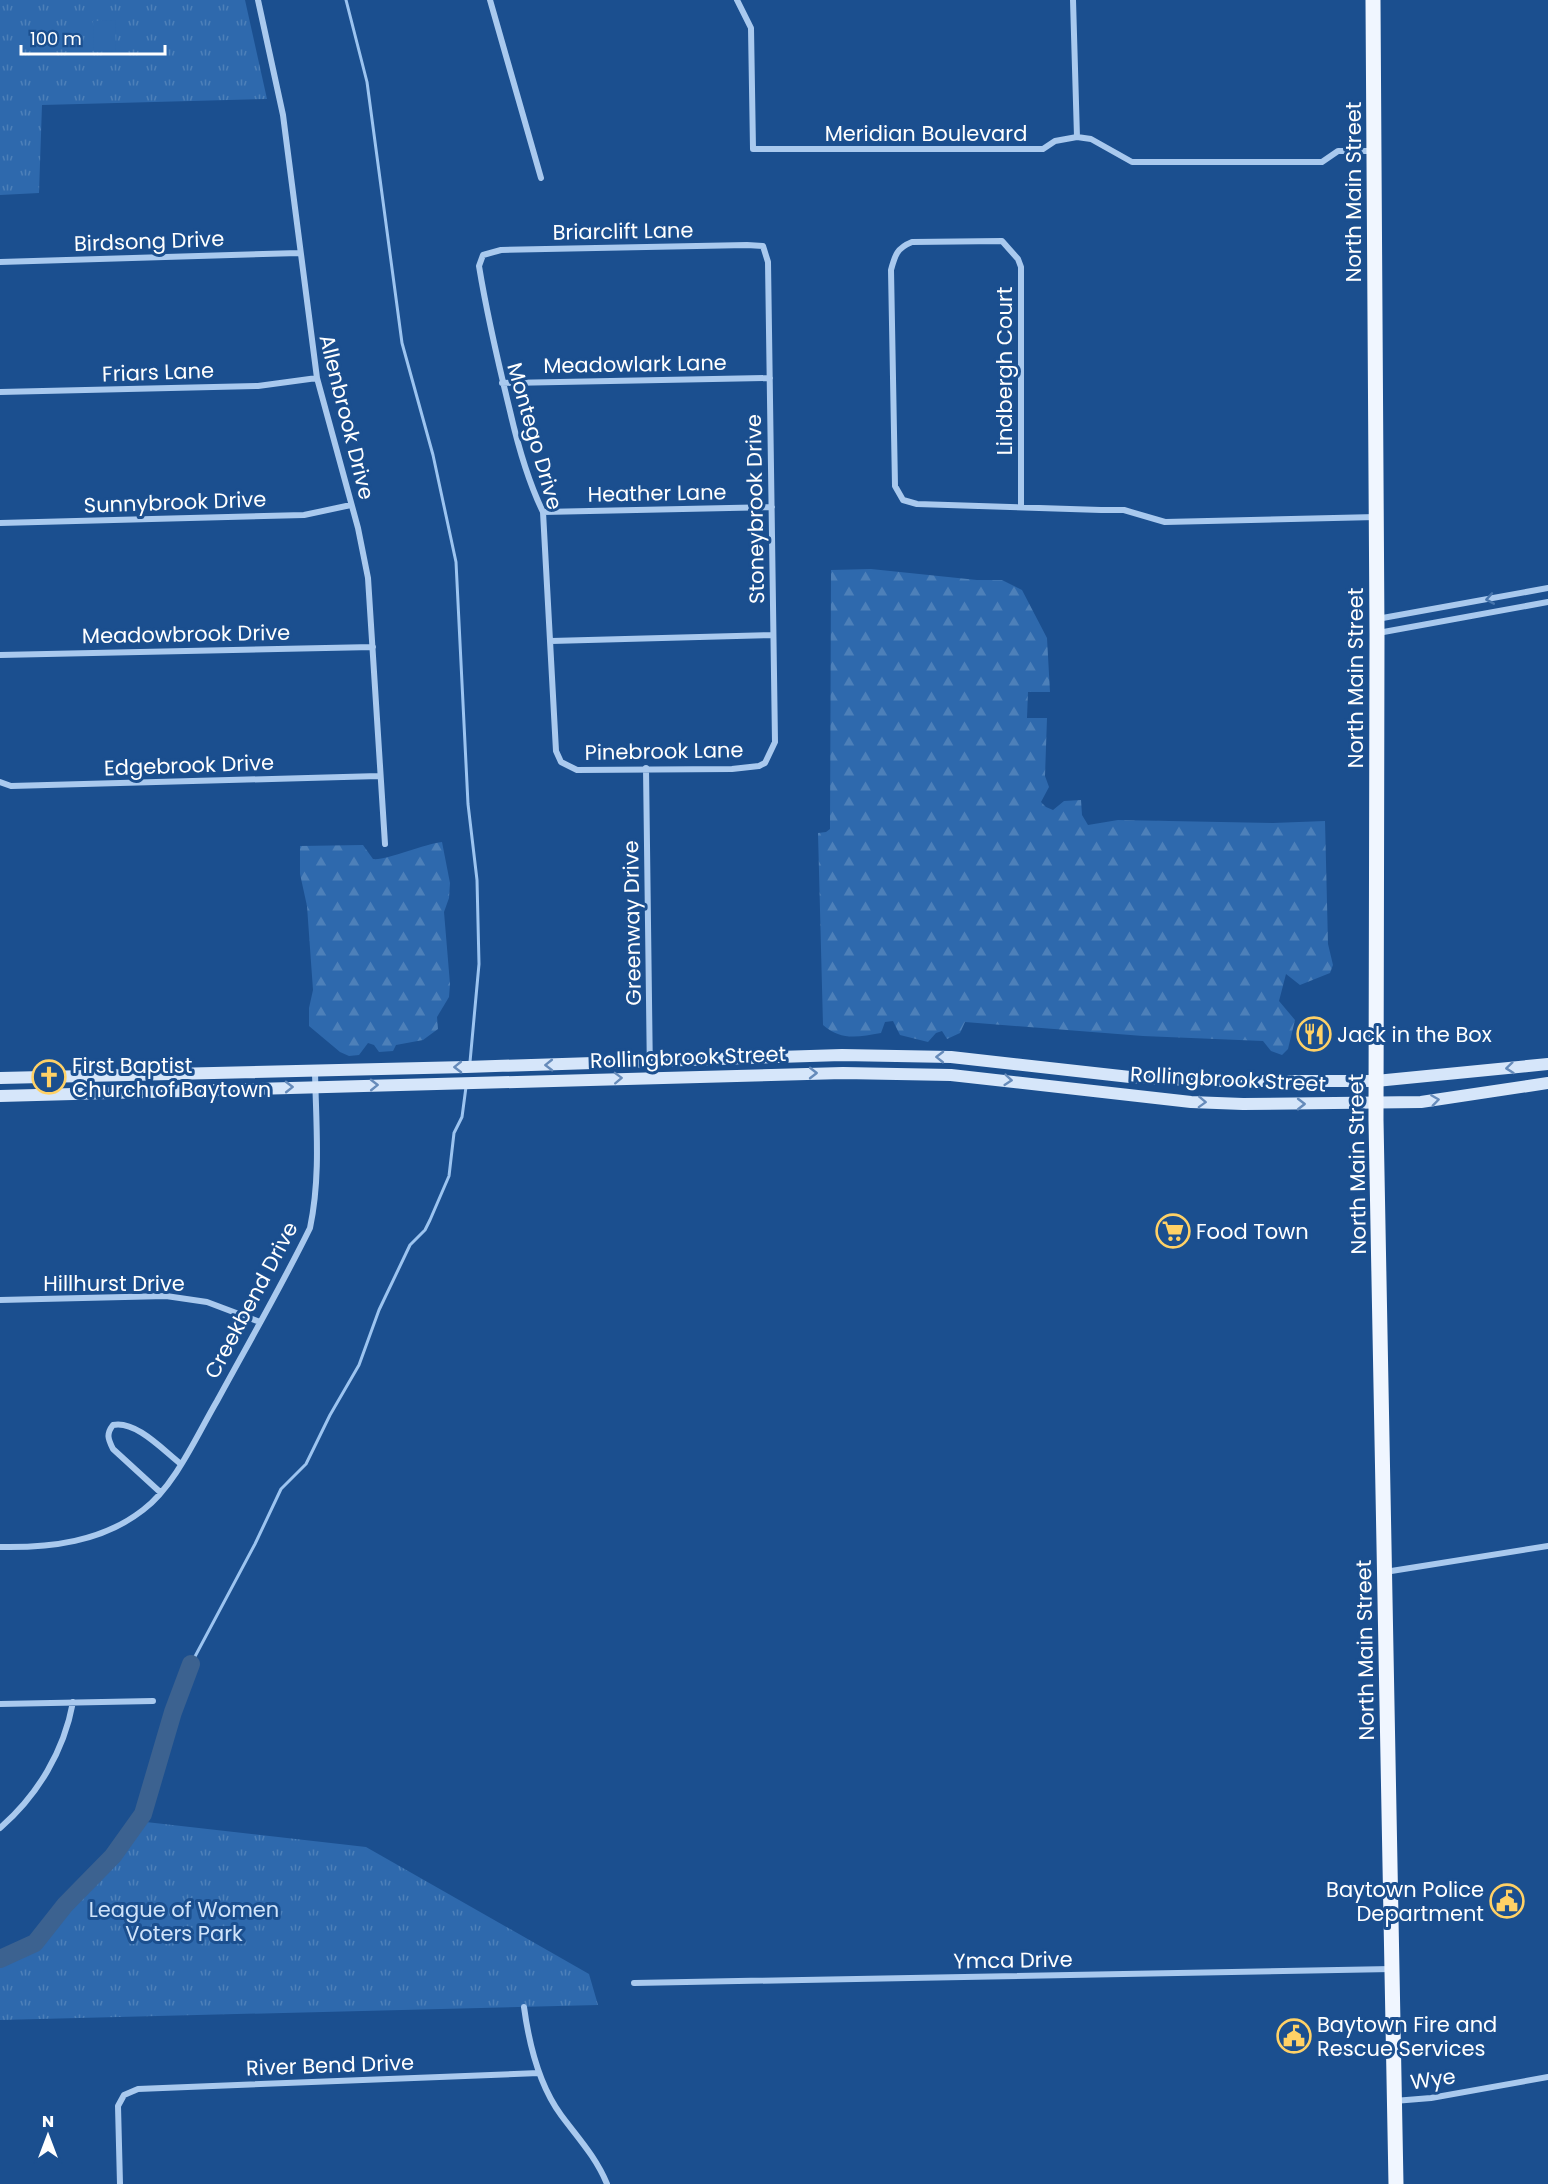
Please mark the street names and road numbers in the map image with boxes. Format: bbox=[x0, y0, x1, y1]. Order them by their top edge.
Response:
street label: North Main Street bbox=[1339, 102, 1368, 282]
street label: Meridian Boulevard bbox=[825, 119, 1027, 148]
street label: Briarclift Lane bbox=[552, 215, 694, 247]
street label: Birdsong Drive bbox=[73, 224, 225, 258]
street label: Lindbergh Court bbox=[990, 287, 1019, 455]
street label: Allenbrook Drive bbox=[312, 332, 382, 502]
street label: Meadowlark Lane bbox=[543, 348, 727, 380]
street label: Friars Lane bbox=[102, 356, 214, 388]
street label: Montego Drive bbox=[500, 359, 570, 513]
street label: Stoneybrook Drive bbox=[739, 414, 771, 604]
street label: Heather Lane bbox=[587, 477, 727, 509]
street label: Sunnybrook Drive bbox=[83, 484, 267, 520]
street label: North Main Street bbox=[1341, 588, 1370, 768]
street label: Meadowbrook Drive bbox=[82, 618, 290, 650]
street label: Pinebrook Lane bbox=[584, 735, 744, 767]
street label: Edgebrook Drive bbox=[103, 748, 275, 782]
street label: Greenway Drive bbox=[616, 840, 648, 1006]
street label: Rollingbrook Street bbox=[589, 1039, 787, 1075]
street label: Rollingbrook Street bbox=[1129, 1059, 1327, 1099]
street label: North Main Street bbox=[1341, 1073, 1373, 1255]
street label: Creekbend Drive bbox=[197, 1216, 305, 1384]
street label: Hillhurst Drive bbox=[43, 1269, 185, 1298]
street label: North Main Street bbox=[1349, 1559, 1381, 1741]
street label: Ymca Drive bbox=[953, 1944, 1073, 1976]
street label: River Bend Drive bbox=[246, 2048, 414, 2082]
street label: Wye bbox=[1409, 2061, 1457, 2097]

